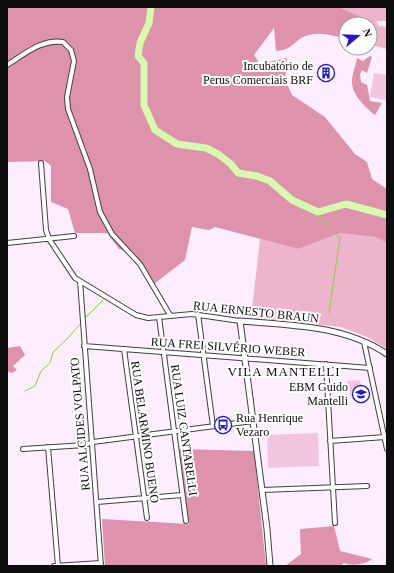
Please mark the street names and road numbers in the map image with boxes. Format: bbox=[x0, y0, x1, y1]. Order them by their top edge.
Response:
street label: RUA ERNESTO BRAUN bbox=[192, 298, 320, 326]
street label: RUA FREI SILVÉRIO WEBER bbox=[150, 335, 306, 359]
street label: RUA ALCIDES VOLPATO bbox=[67, 356, 93, 491]
street label: RUA BELARMINO BUENO bbox=[128, 360, 162, 504]
street label: RUA LUIZ CANTARELLI bbox=[168, 363, 200, 497]

